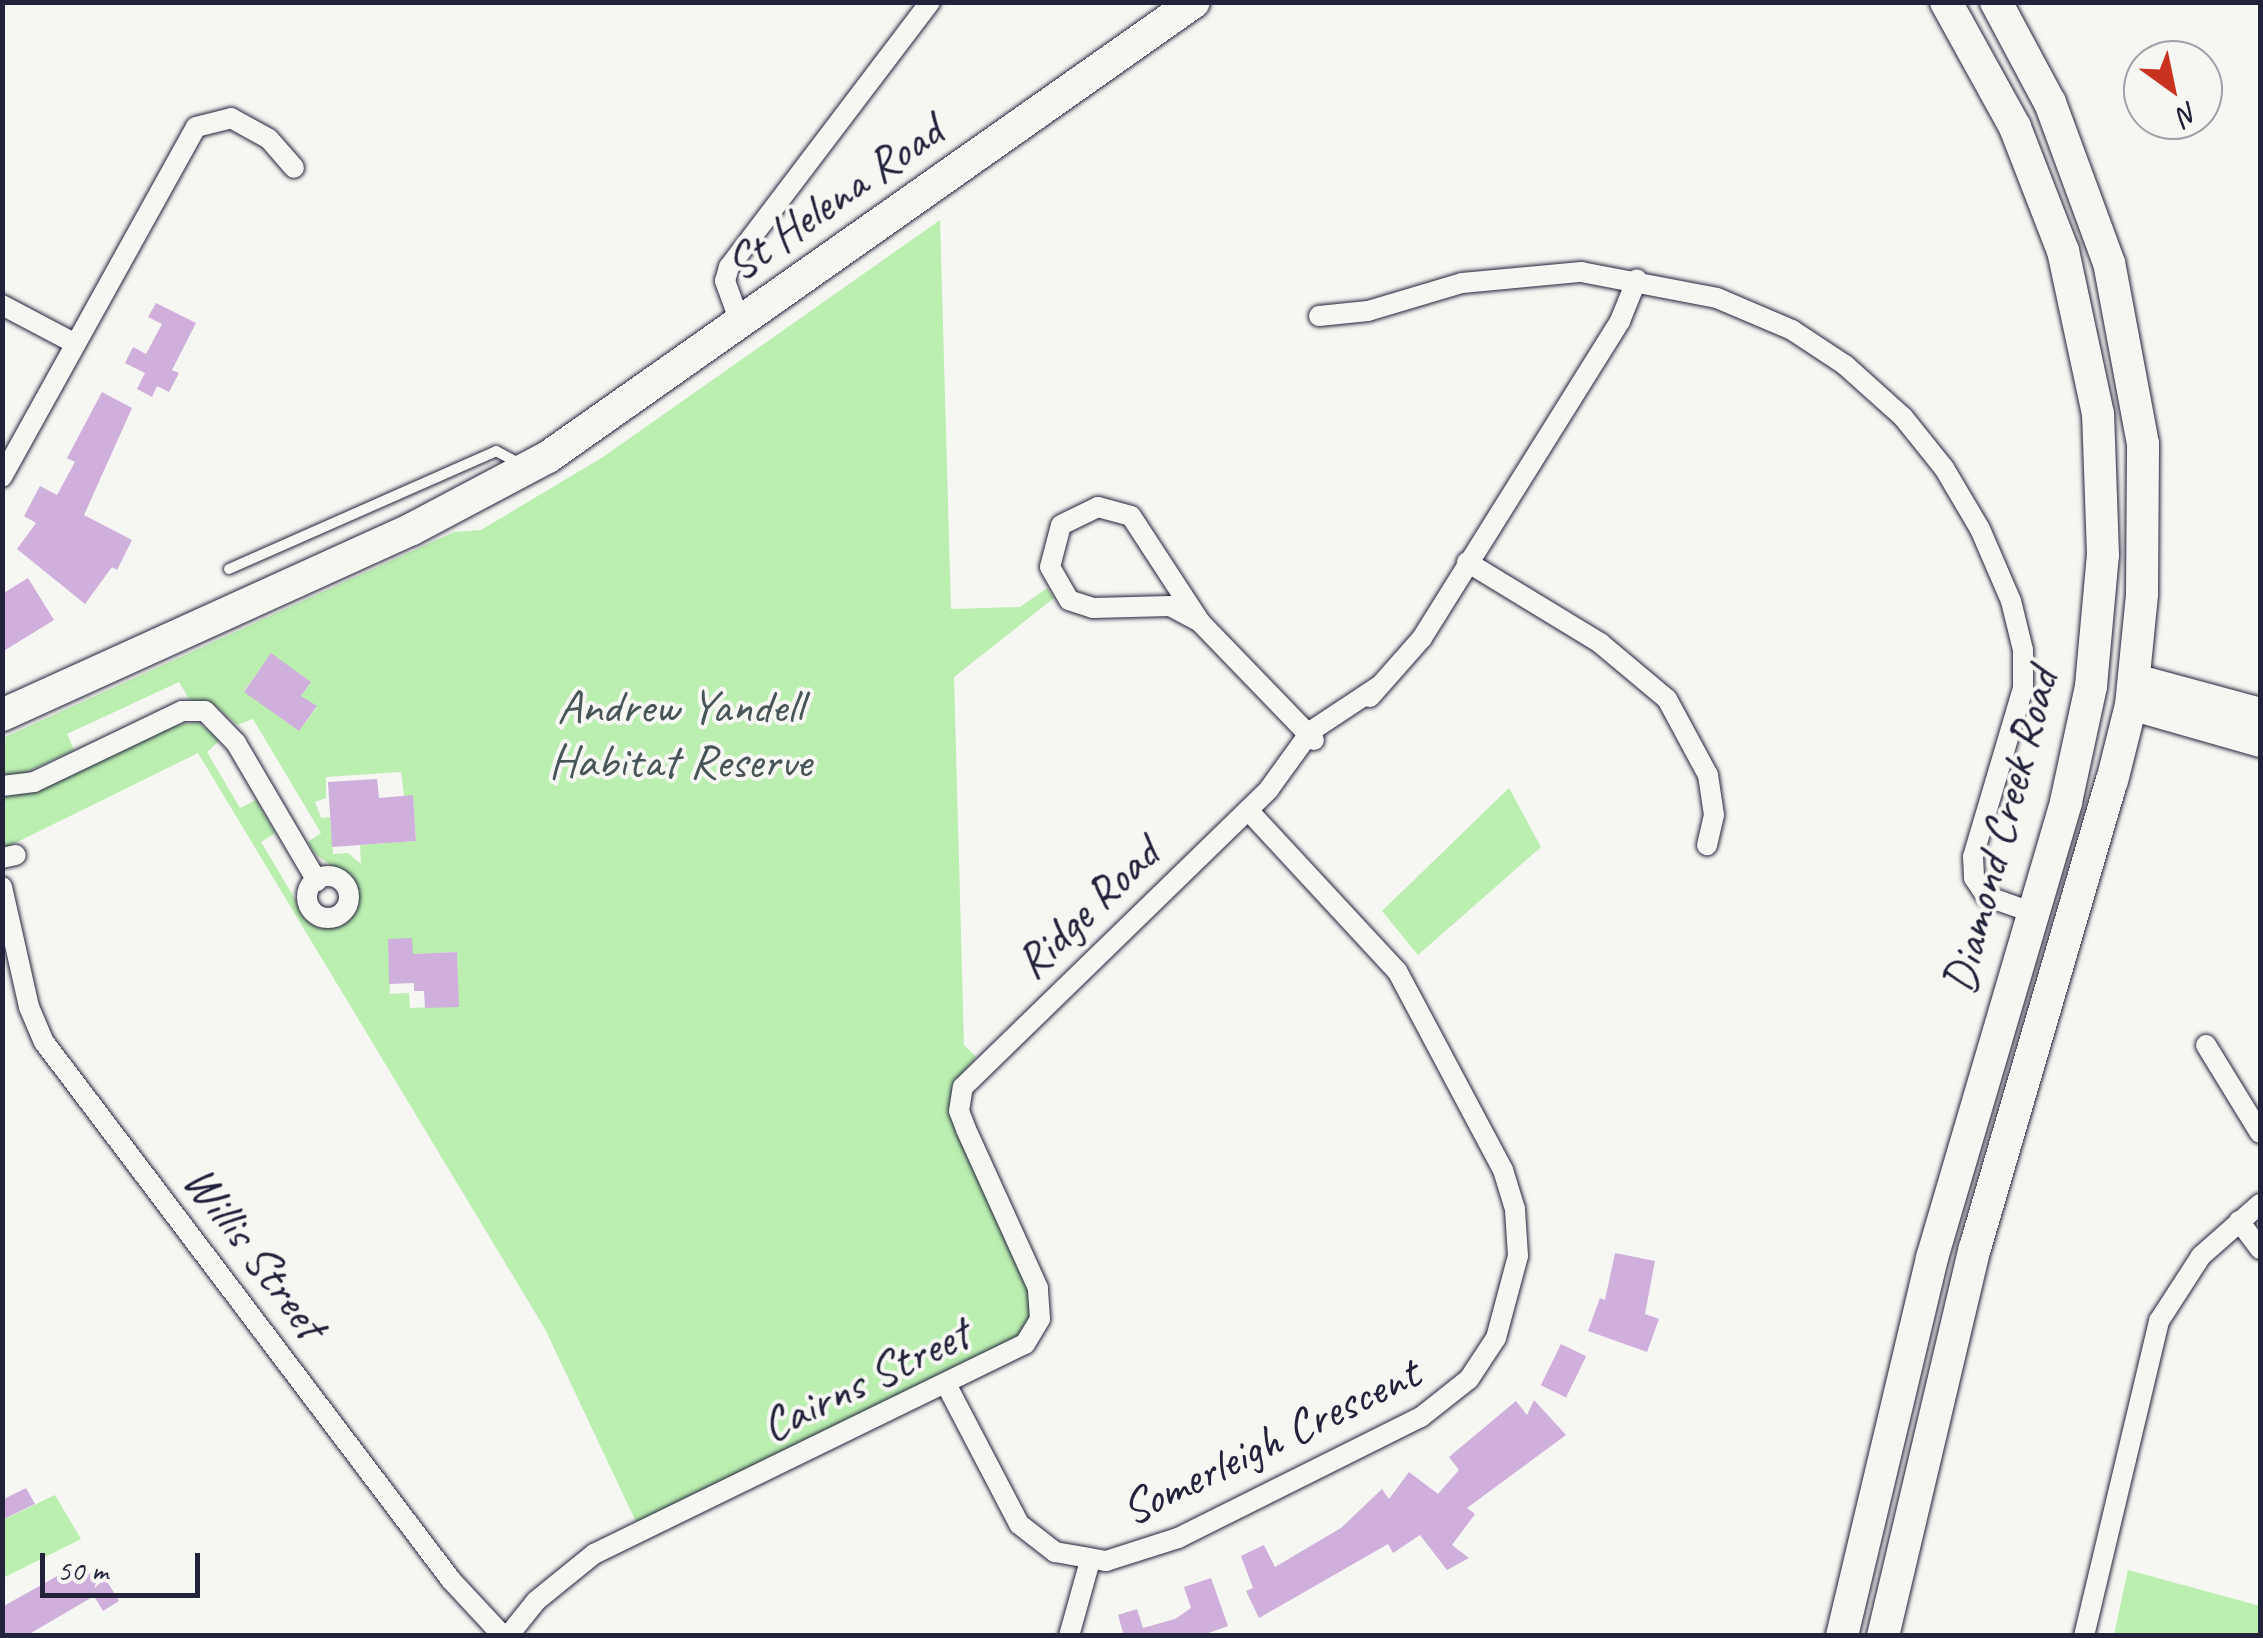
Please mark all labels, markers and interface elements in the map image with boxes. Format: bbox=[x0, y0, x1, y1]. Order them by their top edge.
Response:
north arrow bbox=[2123, 40, 2223, 140]
text: N bbox=[2172, 95, 2205, 133]
street label: St Helena Road bbox=[714, 102, 954, 294]
street label: Diamond Creek Road bbox=[1929, 663, 2071, 999]
park label: Andrew Yandell Habitat Reserve bbox=[549, 677, 811, 790]
street label: Ridge Road bbox=[1003, 825, 1171, 991]
street label: Willis Street bbox=[171, 1154, 339, 1350]
street label: Cairns Street bbox=[752, 1305, 978, 1455]
street label: Somerleigh Crescent bbox=[1111, 1344, 1429, 1538]
scale bar bbox=[45, 1533, 205, 1595]
text: 50 m bbox=[57, 1551, 108, 1589]

